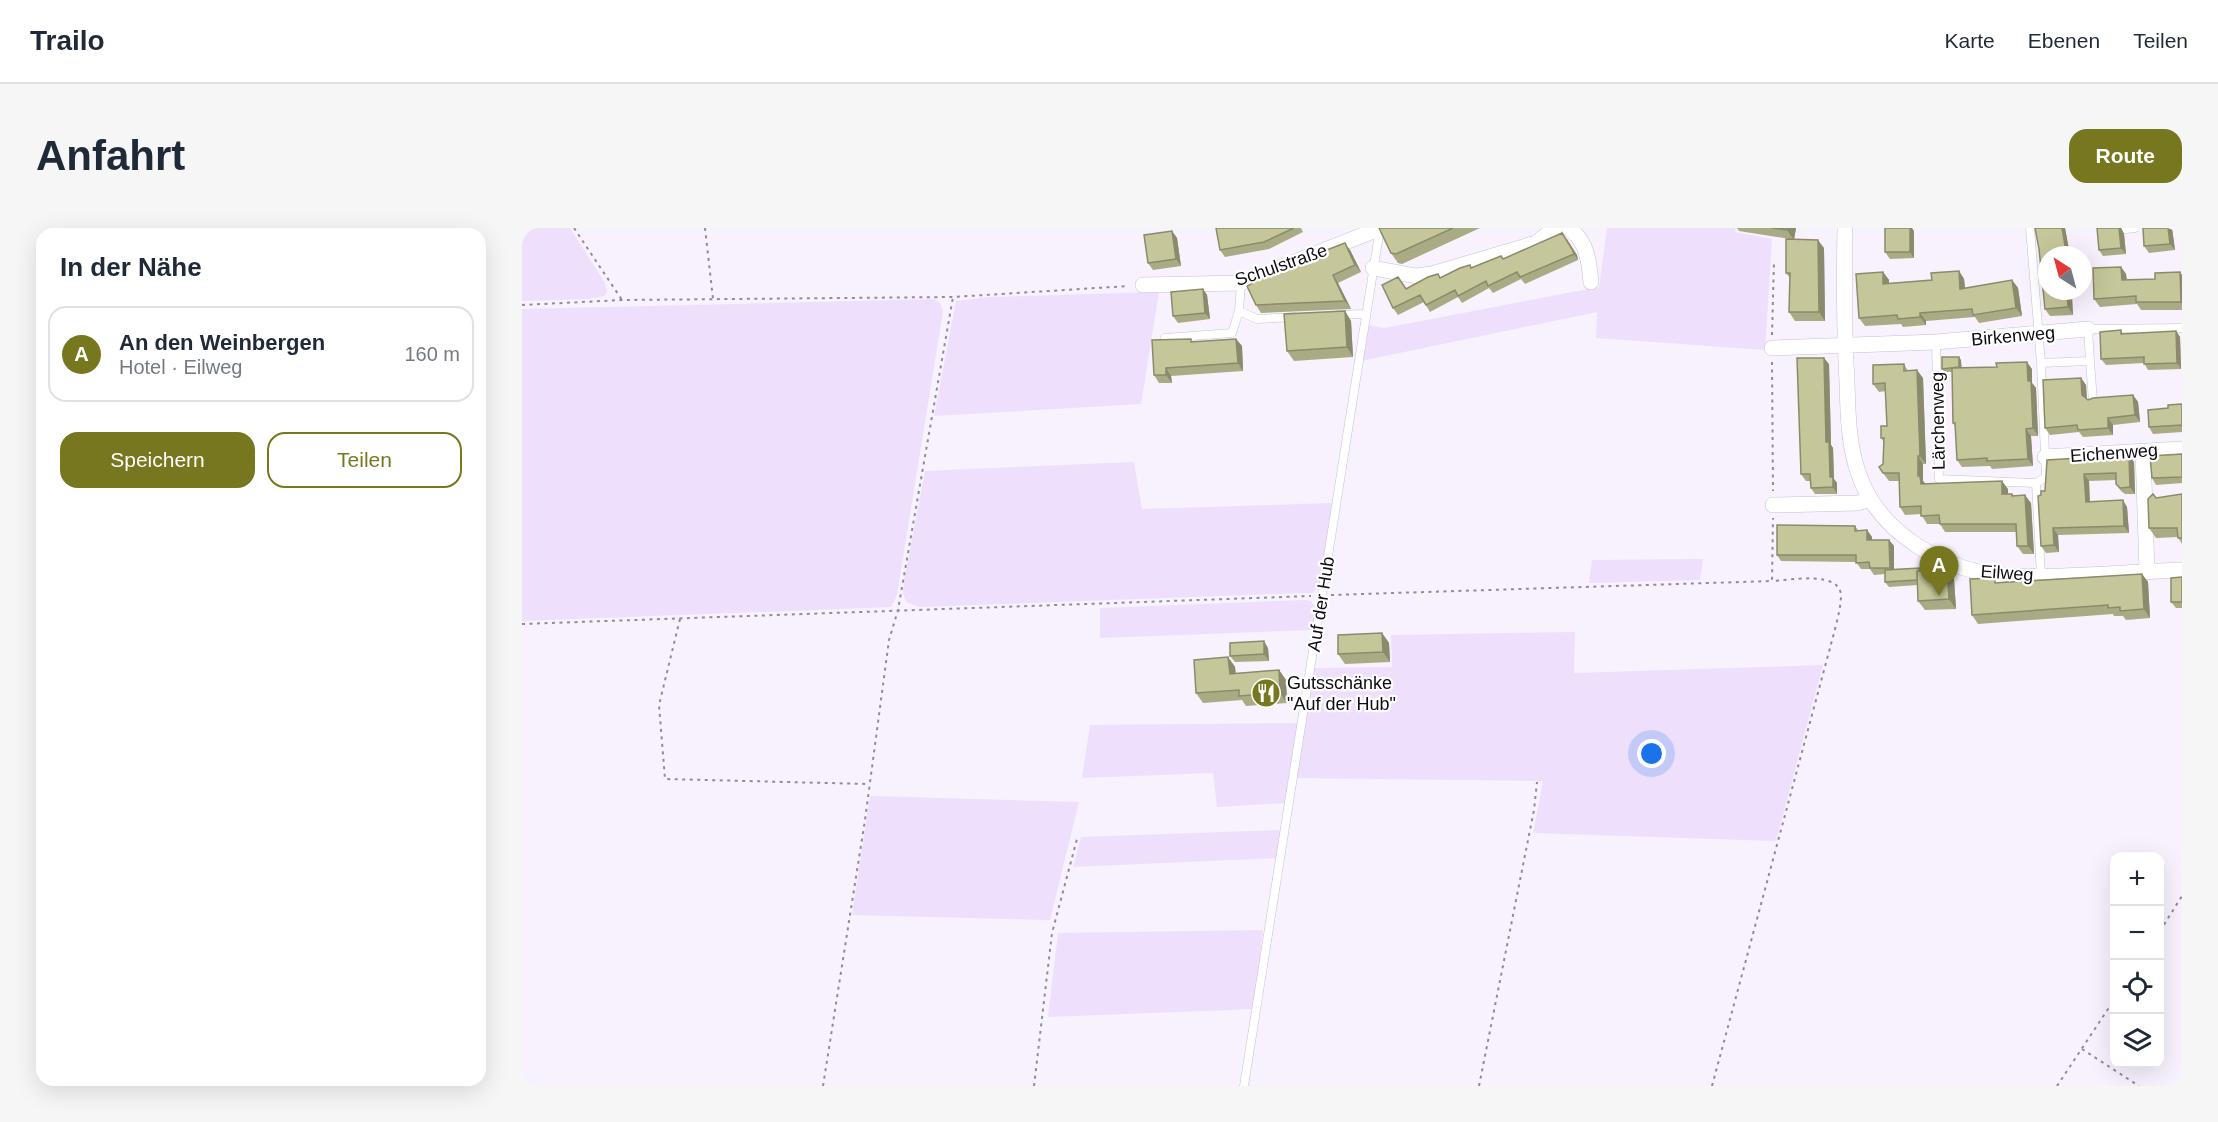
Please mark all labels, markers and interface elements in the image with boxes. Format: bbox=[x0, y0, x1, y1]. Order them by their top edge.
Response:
text: Trailo bbox=[30, 25, 105, 56]
text: Karte bbox=[1945, 29, 1995, 52]
text: Ebenen bbox=[2028, 29, 2100, 52]
text: Teilen bbox=[2133, 29, 2188, 52]
button: Route bbox=[2069, 129, 2182, 183]
text: Anfahrt bbox=[36, 132, 185, 179]
street label: Schulstraße bbox=[1232, 240, 1330, 290]
north arrow bbox=[2038, 246, 2092, 300]
text: In der Nähe bbox=[60, 252, 202, 282]
street label: Birkenweg bbox=[1970, 322, 2056, 350]
text: An den Weinbergen bbox=[119, 330, 325, 355]
text: A bbox=[74, 343, 89, 365]
text: 160 m bbox=[404, 343, 460, 365]
text: Hotel · Eilweg bbox=[119, 356, 242, 378]
street label: Lärchenweg bbox=[1927, 372, 1949, 470]
button: Speichern bbox=[60, 432, 255, 488]
button: Teilen bbox=[267, 432, 462, 488]
street label: Eichenweg bbox=[2069, 440, 2159, 466]
pin: A bbox=[1920, 546, 1958, 596]
street label: Auf der Hub bbox=[1304, 555, 1338, 653]
street label: Eilweg bbox=[1980, 561, 2034, 585]
place label: Gutsschänke "Auf der Hub" bbox=[1287, 673, 1396, 714]
restaurant icon: Gutsschänke "Auf der Hub" bbox=[1250, 677, 1282, 709]
your location bbox=[1637, 739, 1666, 768]
map controls bbox=[2110, 852, 2164, 1068]
button: + bbox=[2110, 852, 2164, 906]
button: − bbox=[2110, 906, 2164, 960]
button: locate bbox=[2110, 960, 2164, 1014]
button: layers bbox=[2110, 1014, 2164, 1068]

